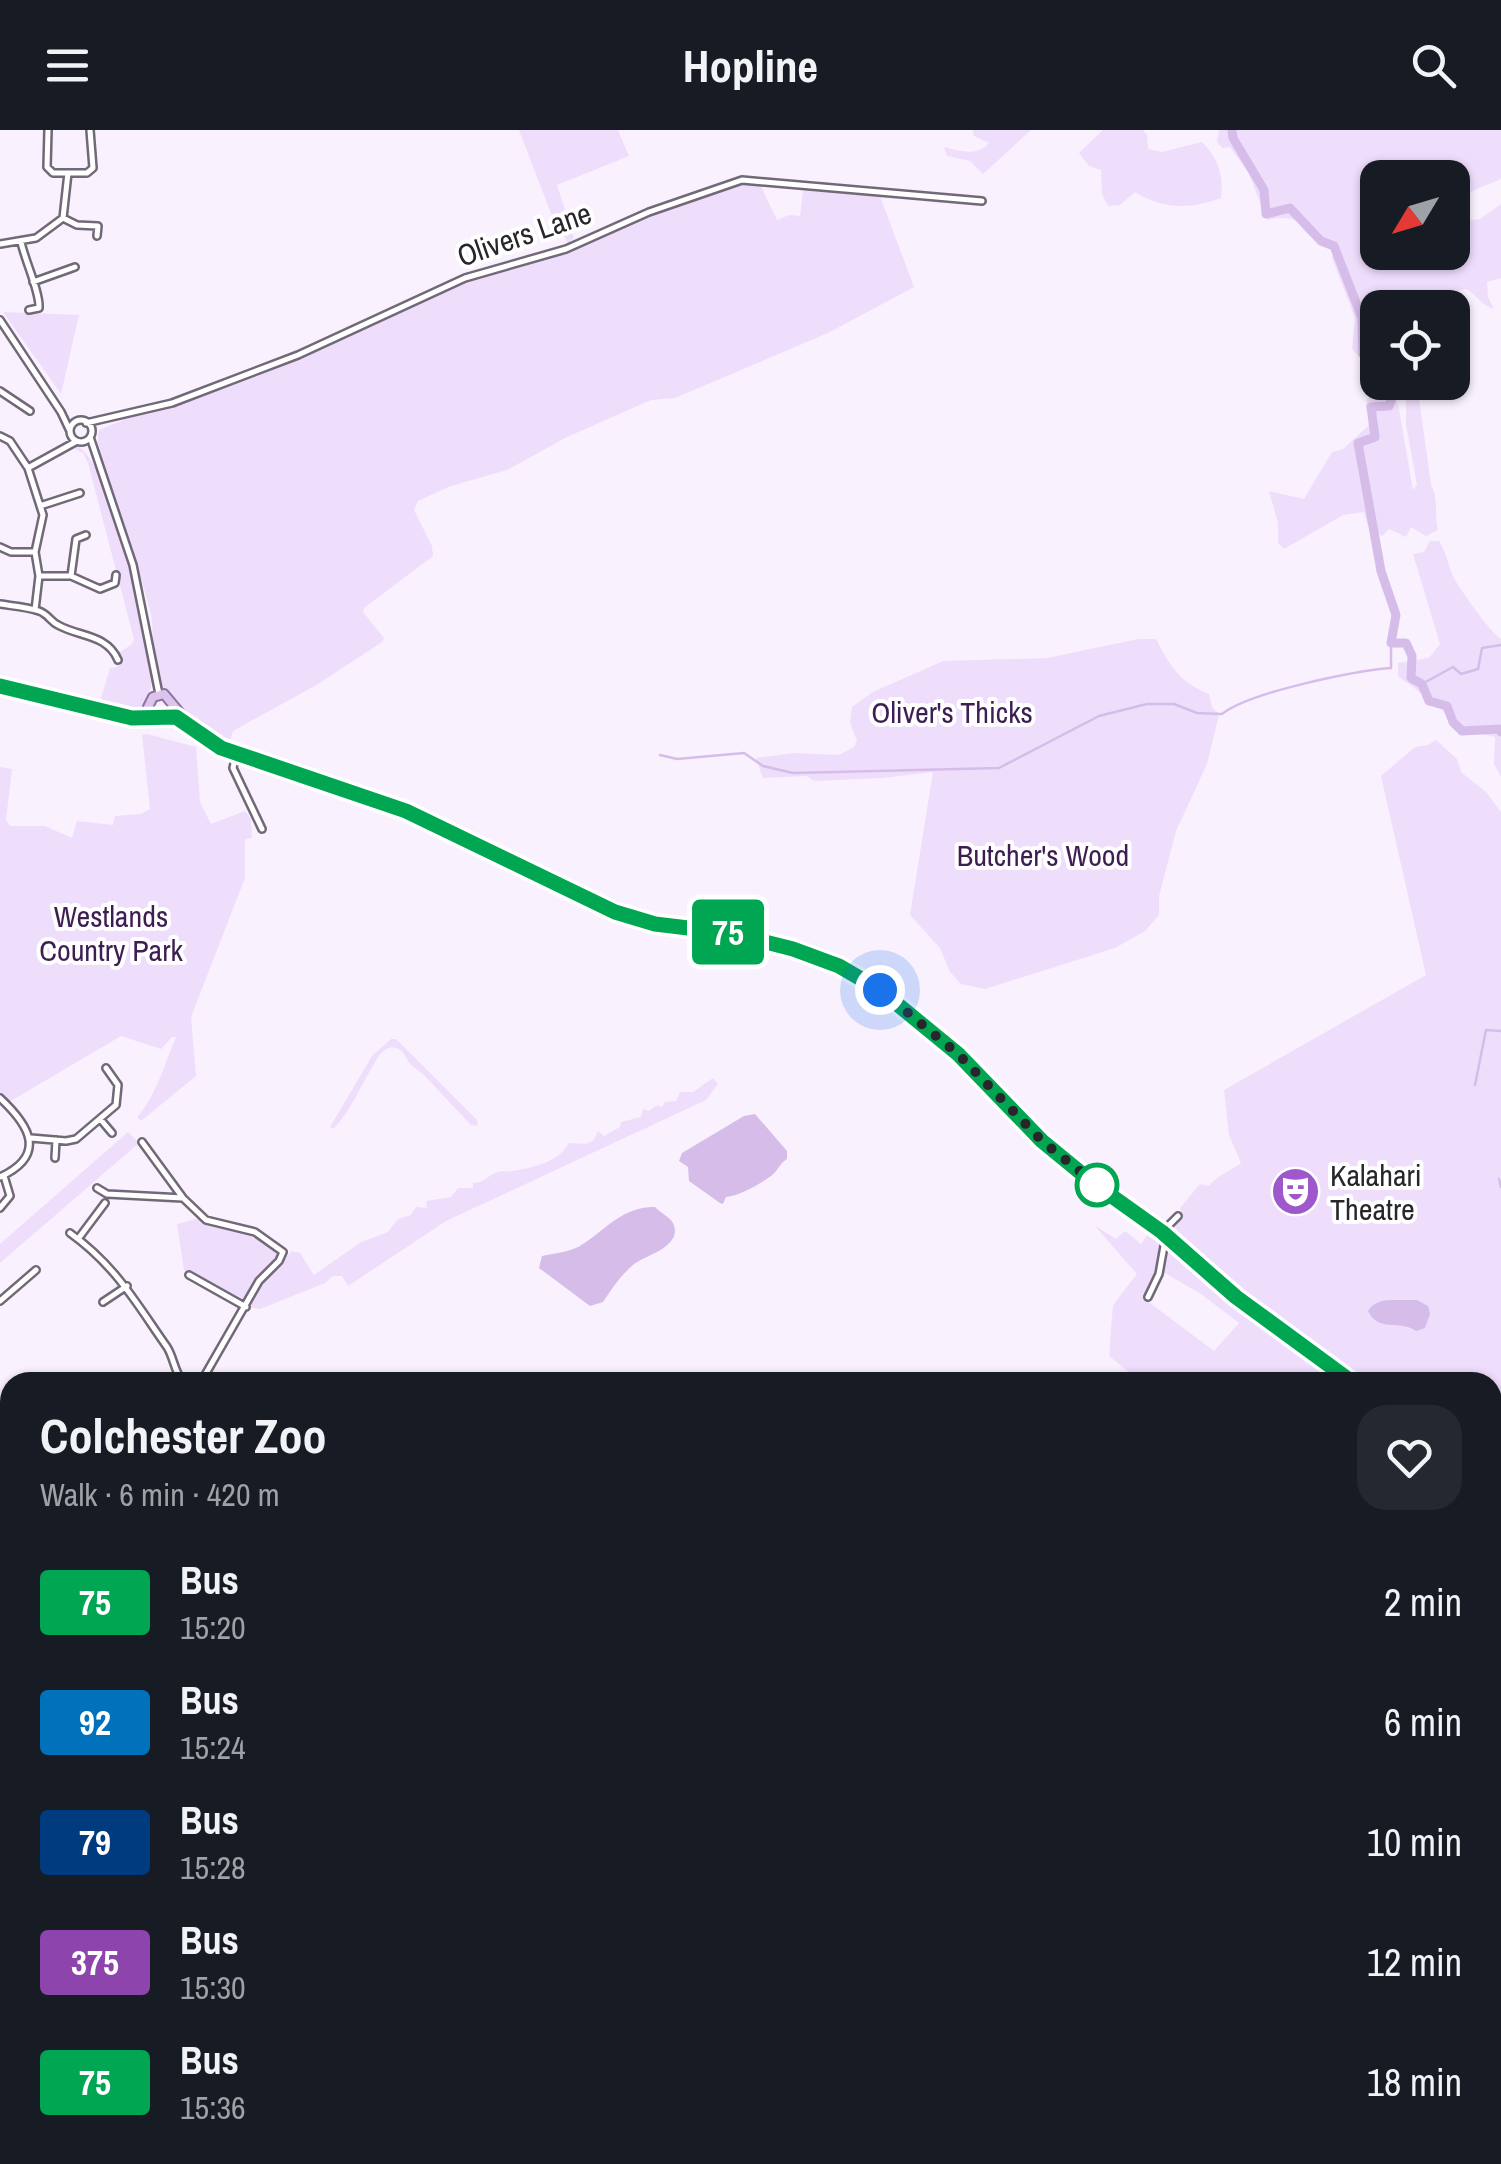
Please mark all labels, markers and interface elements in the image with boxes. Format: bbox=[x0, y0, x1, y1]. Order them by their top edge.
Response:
text: Hopline bbox=[683, 35, 818, 96]
icon: menu bbox=[40, 38, 95, 93]
icon: search bbox=[1406, 38, 1461, 93]
north arrow bbox=[1360, 160, 1470, 270]
map controls bbox=[1360, 160, 1470, 400]
street label: Olivers Lane bbox=[452, 192, 596, 276]
button: locate bbox=[1360, 290, 1470, 400]
park label: Oliver's Thicks bbox=[871, 692, 1033, 732]
park label: Butcher's Wood bbox=[957, 835, 1129, 875]
park label: Westlands Country Park bbox=[39, 896, 183, 970]
line badge: 75 bbox=[683, 900, 773, 964]
text: 75 bbox=[712, 909, 744, 956]
your location bbox=[855, 965, 905, 1015]
place label: Kalahari Theatre bbox=[1330, 1155, 1422, 1229]
unlabelled marker bbox=[1076, 1164, 1118, 1206]
theatre icon: Kalahari Theatre bbox=[1269, 1166, 1321, 1218]
text: Colchester Zoo bbox=[40, 1403, 327, 1468]
button: heart bbox=[1357, 1405, 1462, 1510]
text: Walk · 6 min · 420 m bbox=[40, 1473, 280, 1516]
text: Bus bbox=[180, 1555, 239, 1606]
text: 2 min bbox=[1384, 1577, 1462, 1628]
text: 75 bbox=[79, 1579, 111, 1626]
text: 15:20 bbox=[180, 1606, 246, 1649]
text: Bus bbox=[180, 1675, 239, 1726]
text: 6 min bbox=[1384, 1697, 1462, 1748]
text: 92 bbox=[79, 1699, 111, 1746]
text: 15:24 bbox=[180, 1726, 246, 1769]
text: Bus bbox=[180, 1795, 239, 1846]
text: 10 min bbox=[1367, 1817, 1462, 1868]
text: 79 bbox=[79, 1819, 111, 1866]
text: 15:28 bbox=[180, 1846, 246, 1889]
text: Bus bbox=[180, 1915, 239, 1966]
text: 12 min bbox=[1367, 1937, 1462, 1988]
text: 375 bbox=[71, 1939, 119, 1986]
text: 15:30 bbox=[180, 1966, 246, 2009]
text: Bus bbox=[180, 2035, 239, 2086]
text: 18 min bbox=[1367, 2057, 1462, 2108]
text: 75 bbox=[79, 2059, 111, 2106]
text: 15:36 bbox=[180, 2086, 246, 2129]

